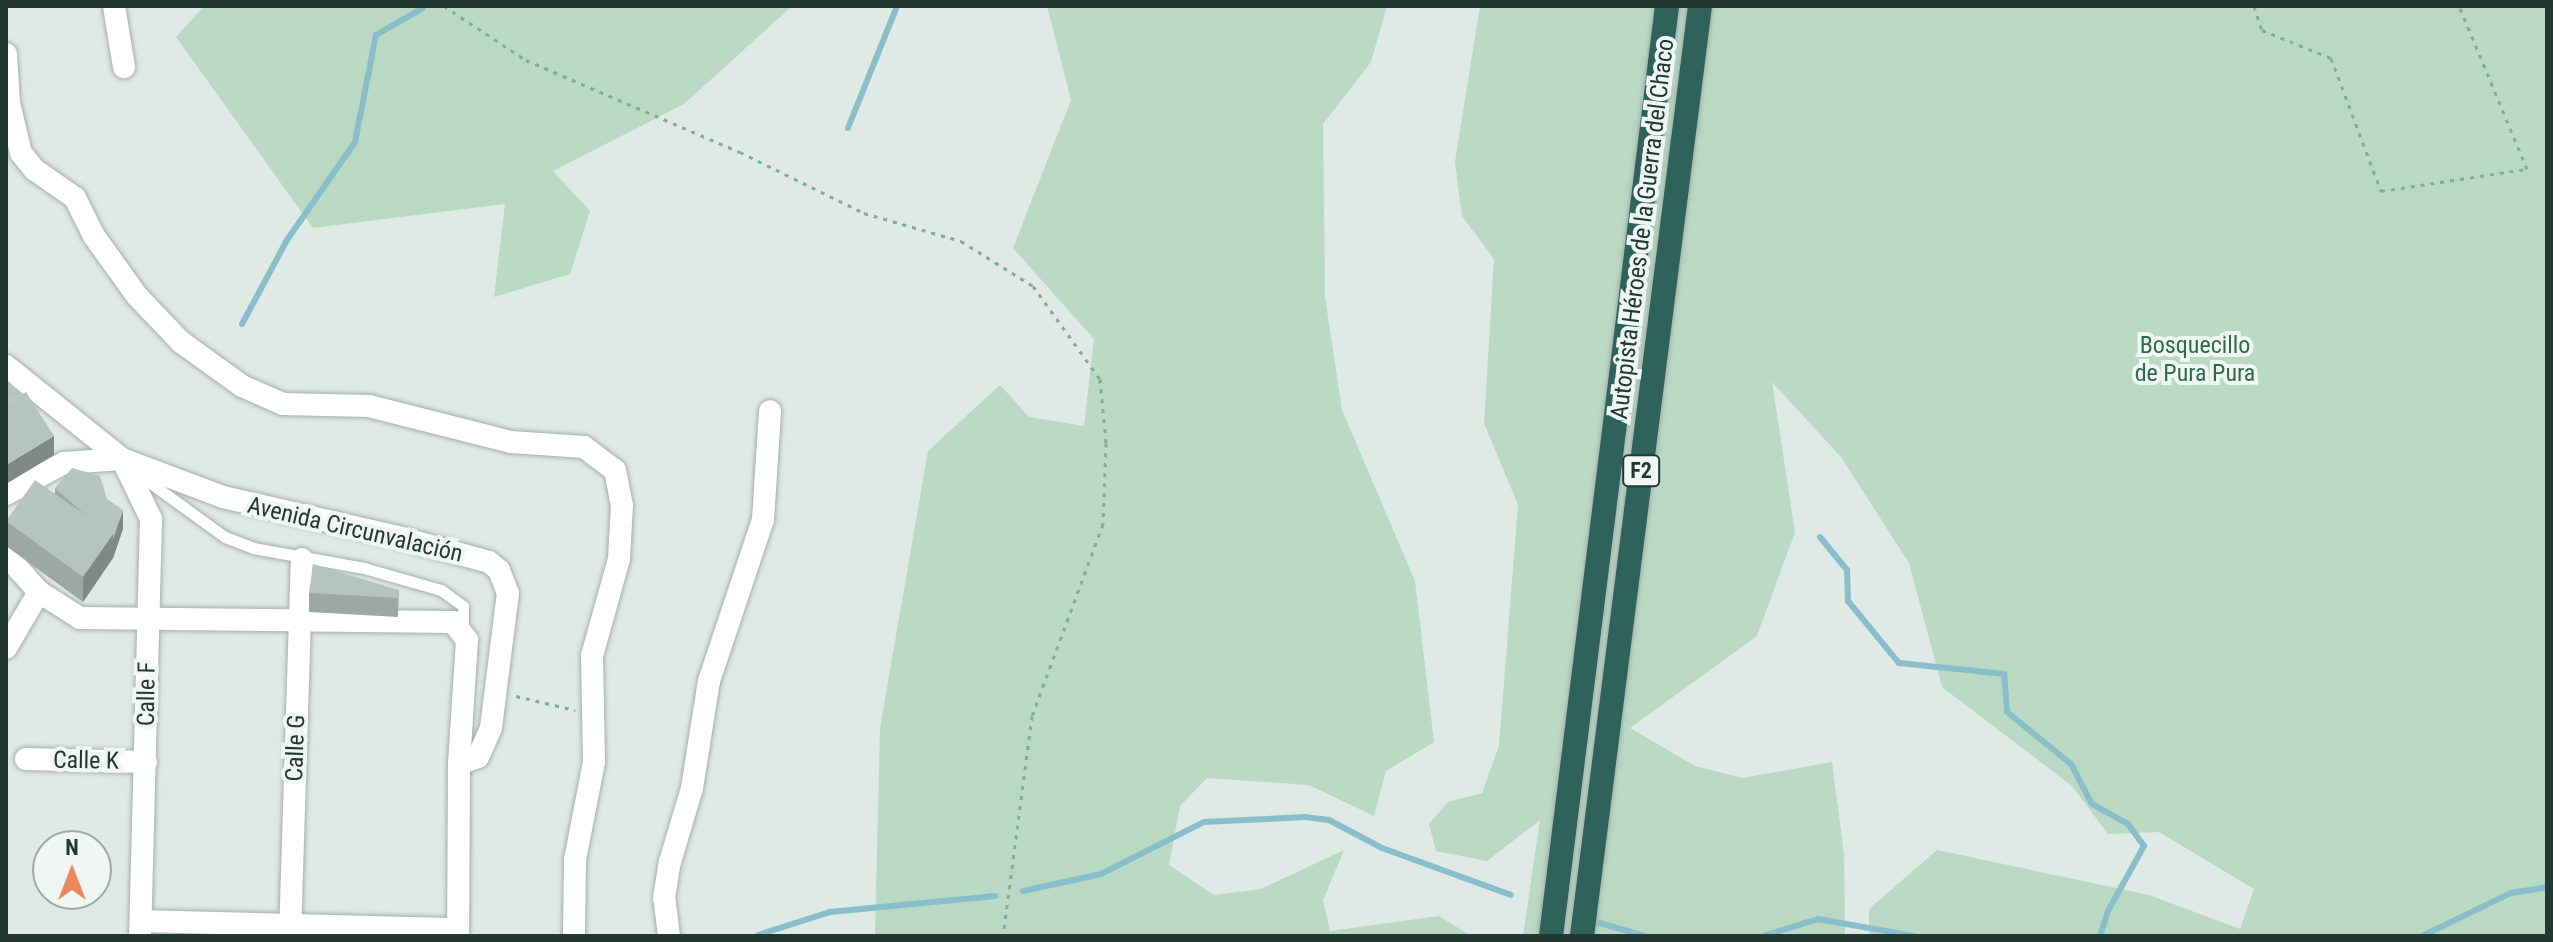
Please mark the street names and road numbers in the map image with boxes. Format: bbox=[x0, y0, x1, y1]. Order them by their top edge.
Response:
street label: Autopista Héroes de la Guerra del Chaco bbox=[1605, 37, 1681, 421]
road number: F2 bbox=[1621, 453, 1661, 489]
street label: Avenida Circunvalación bbox=[245, 491, 465, 569]
street label: Calle F bbox=[132, 662, 162, 726]
street label: Calle G bbox=[280, 714, 312, 782]
street label: Calle K bbox=[53, 746, 119, 776]

